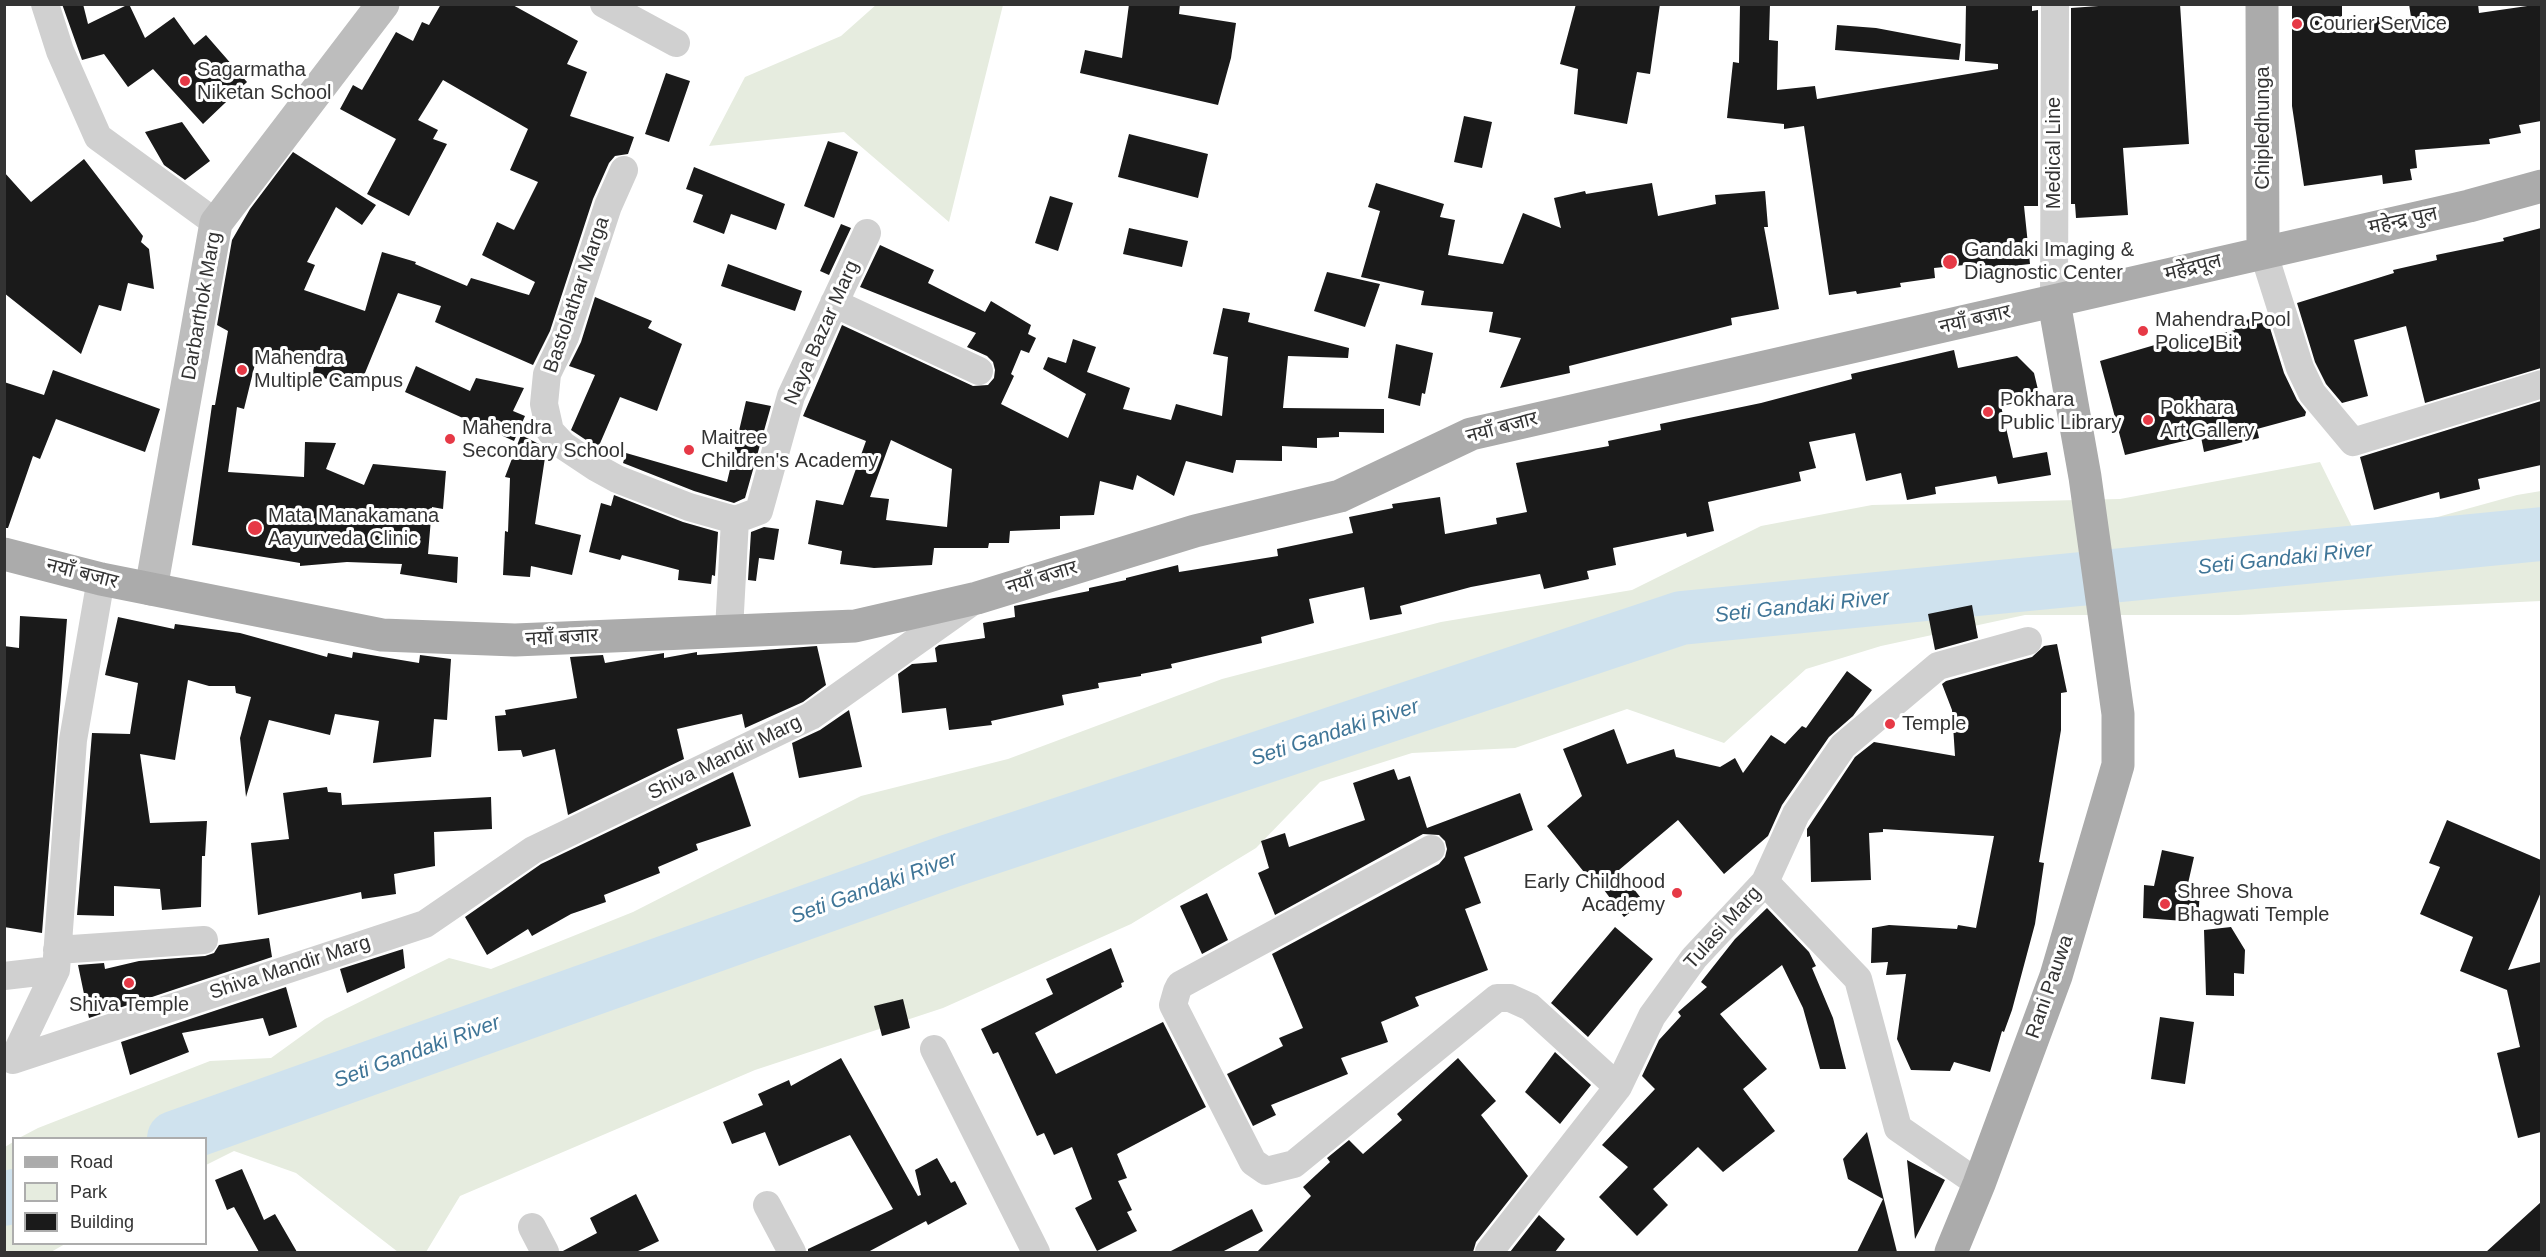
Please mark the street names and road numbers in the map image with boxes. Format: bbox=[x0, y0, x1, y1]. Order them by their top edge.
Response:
street label: Chipledhunga bbox=[2251, 66, 2275, 190]
street label: Medical Line bbox=[2042, 97, 2066, 209]
street label: महेन्द्र पुल bbox=[2366, 202, 2440, 240]
street label: Bastolathar Marga bbox=[539, 214, 615, 376]
street label: Darbarthok Marg bbox=[177, 230, 227, 382]
street label: महेंद्रपूल bbox=[2162, 249, 2224, 287]
street label: Naya Bazar Marg bbox=[779, 257, 865, 409]
street label: नयाँ बजार bbox=[1937, 300, 2013, 340]
street label: नयाँ बजार bbox=[1464, 407, 1540, 449]
street label: नयाँ बजार bbox=[44, 554, 120, 594]
street label: नयाँ बजार bbox=[1004, 556, 1080, 600]
street label: नयाँ बजार bbox=[525, 624, 599, 652]
street label: Shiva Mandir Marg bbox=[644, 710, 806, 806]
street label: Tulasi Marg bbox=[1679, 881, 1767, 975]
street label: Shiva Mandir Marg bbox=[206, 931, 374, 1005]
street label: Rani Pauwa bbox=[2021, 932, 2079, 1042]

